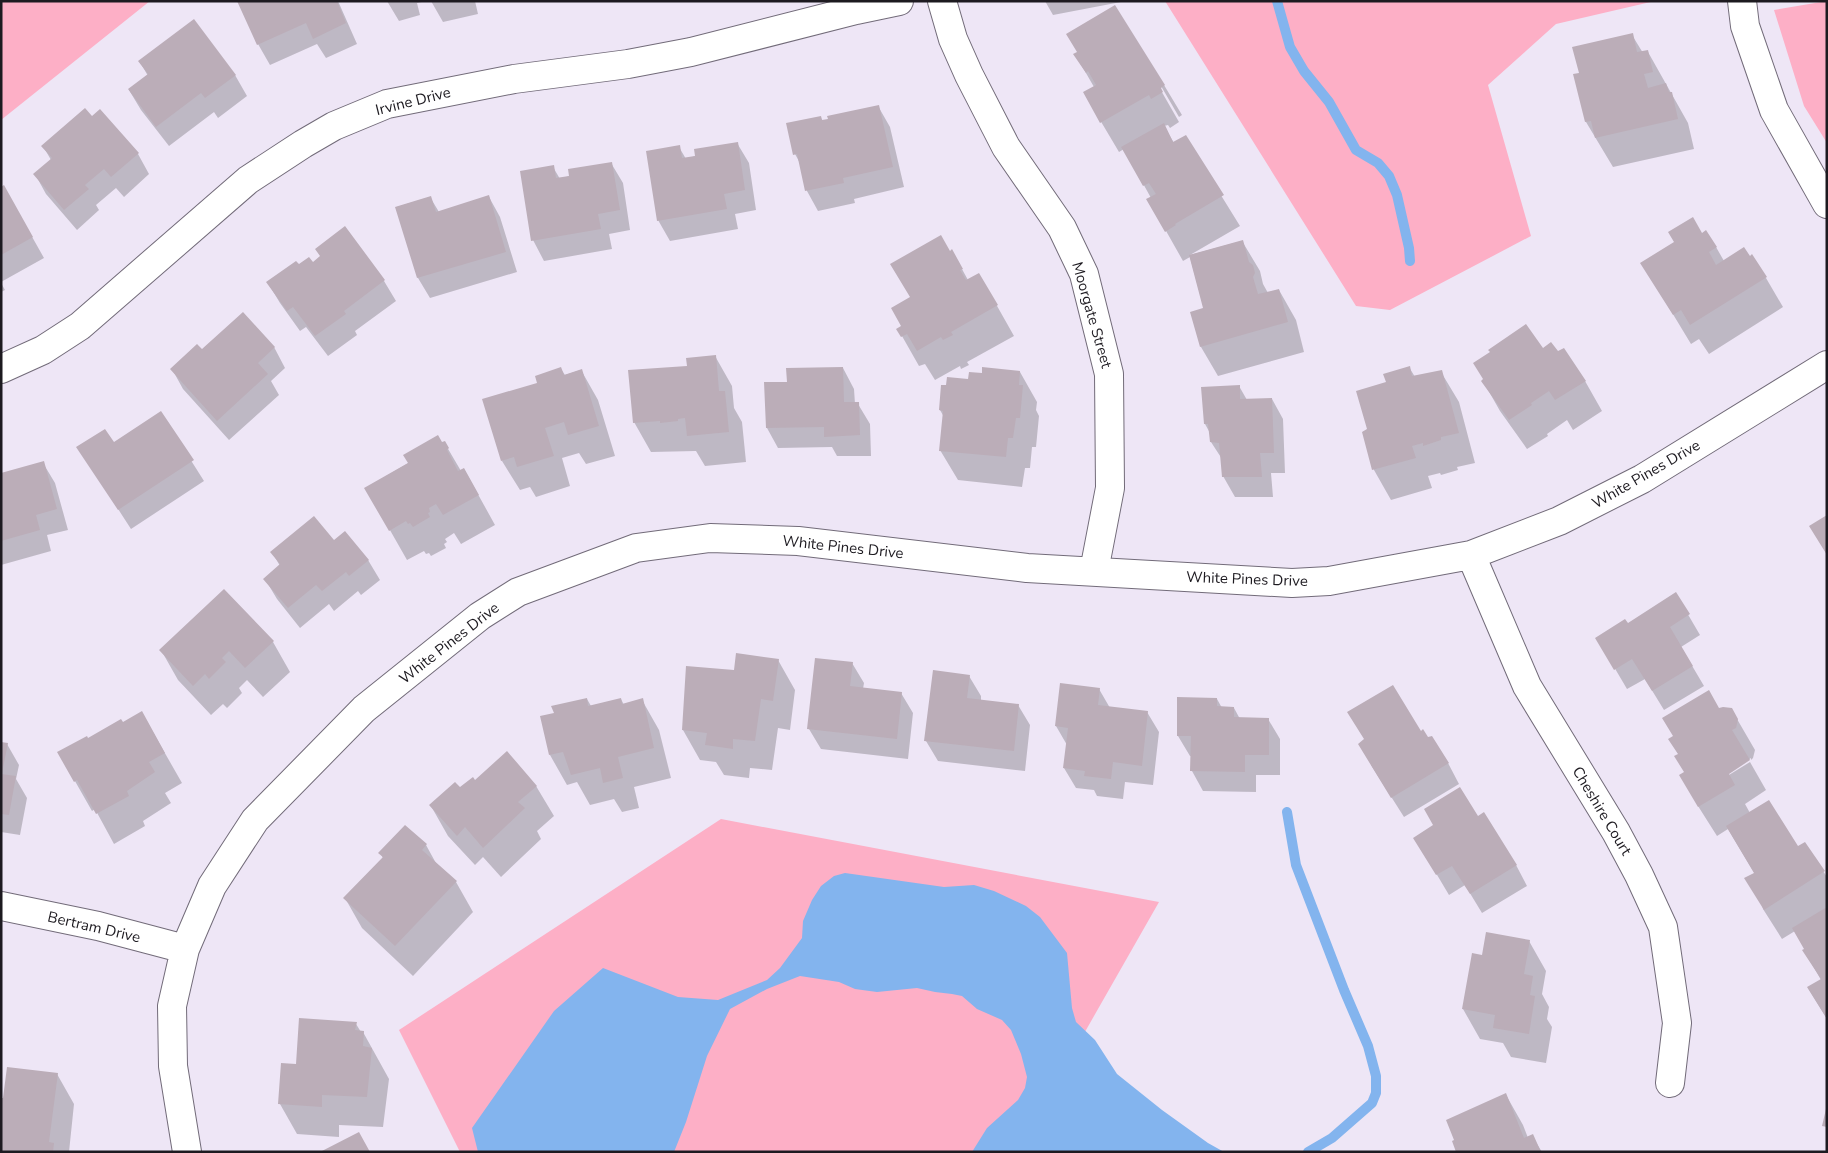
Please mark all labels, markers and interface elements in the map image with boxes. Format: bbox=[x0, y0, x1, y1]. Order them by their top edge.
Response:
street label: Irvine Drive bbox=[373, 82, 453, 120]
street label: Moorgate Street bbox=[1067, 260, 1117, 371]
street label: White Pines Drive bbox=[1588, 435, 1704, 513]
street label: White Pines Drive bbox=[781, 531, 905, 563]
street label: White Pines Drive bbox=[1186, 567, 1308, 591]
street label: White Pines Drive bbox=[395, 598, 503, 688]
street label: Cheshire Court bbox=[1568, 763, 1637, 860]
street label: Bertram Drive bbox=[46, 907, 142, 947]

